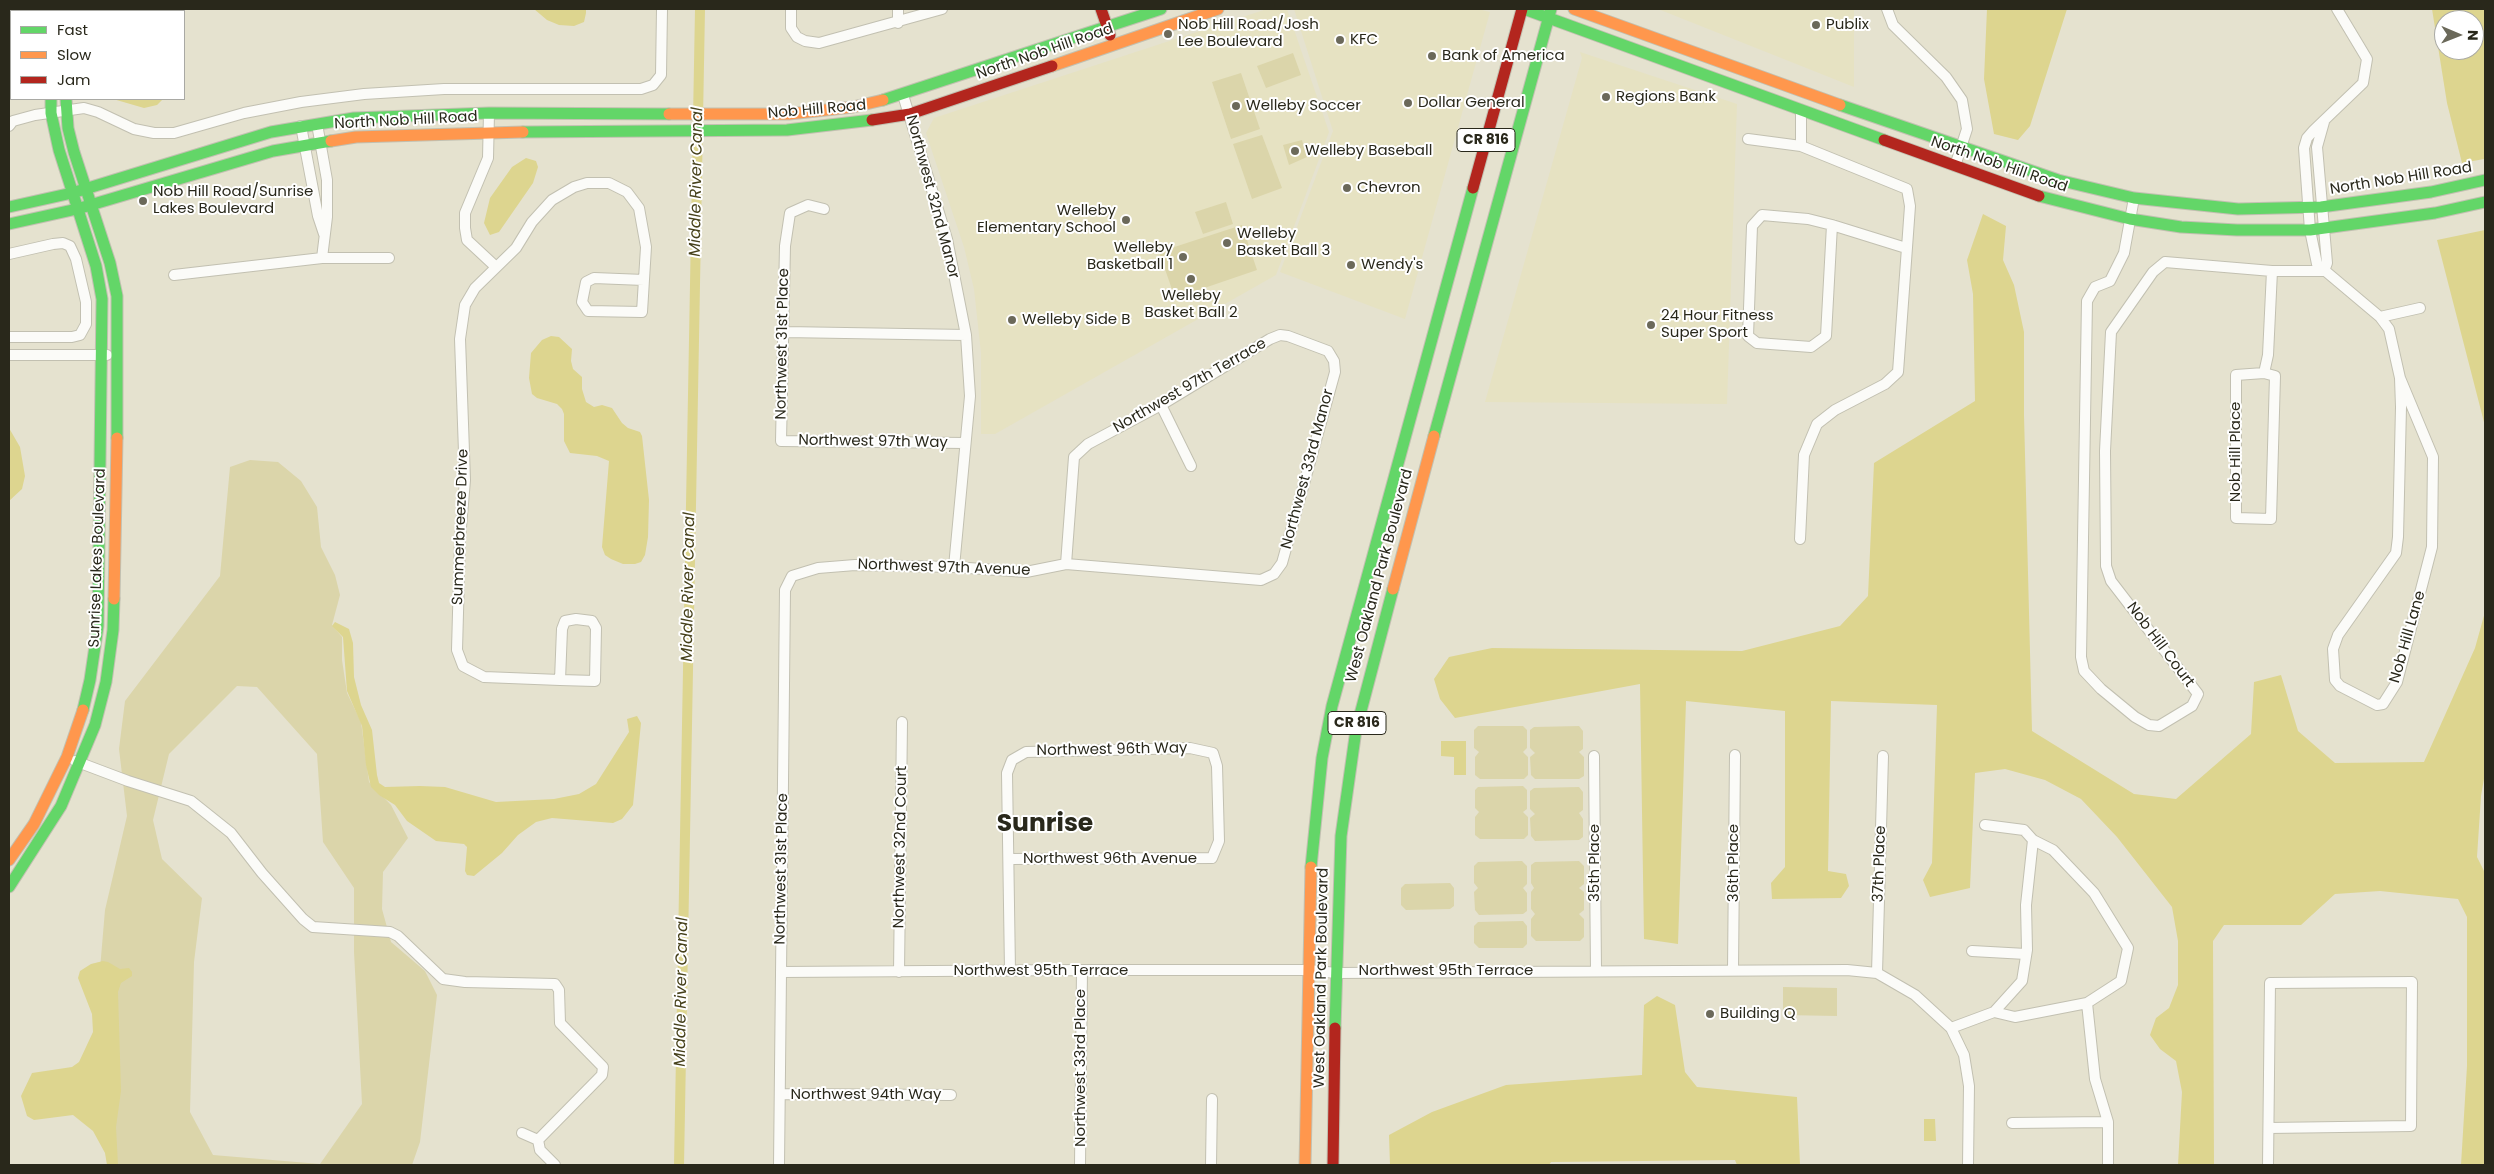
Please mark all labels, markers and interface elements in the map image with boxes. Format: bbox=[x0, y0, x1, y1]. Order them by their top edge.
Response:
legend bbox=[10, 10, 185, 100]
north arrow bbox=[2434, 10, 2484, 60]
place label: Nob Hill Road/Josh Lee Boulevard bbox=[1178, 16, 1319, 51]
place label: Publix bbox=[1826, 16, 1869, 34]
text: Fast bbox=[57, 19, 88, 40]
marker: Publix bbox=[1810, 19, 1822, 31]
street label: North Nob Hill Road bbox=[974, 20, 1116, 84]
marker: Nob Hill Road/Josh Lee Boulevard bbox=[1162, 28, 1174, 40]
text: N bbox=[2463, 30, 2483, 41]
place label: KFC bbox=[1350, 31, 1378, 49]
marker: KFC bbox=[1334, 34, 1346, 46]
text: Slow bbox=[57, 44, 91, 65]
place label: Bank of America bbox=[1442, 47, 1565, 65]
marker: Bank of America bbox=[1426, 50, 1438, 62]
text: Jam bbox=[57, 69, 91, 90]
place label: Regions Bank bbox=[1616, 88, 1716, 106]
marker: Regions Bank bbox=[1600, 91, 1612, 103]
place label: Dollar General bbox=[1418, 94, 1525, 112]
street label: Nob Hill Road bbox=[767, 97, 867, 123]
place label: Welleby Soccer bbox=[1246, 97, 1361, 115]
marker: Dollar General bbox=[1402, 97, 1414, 109]
marker: Welleby Soccer bbox=[1230, 100, 1242, 112]
water label: Middle River Canal bbox=[686, 107, 708, 257]
street label: North Nob Hill Road bbox=[334, 108, 478, 134]
street label: Northwest 32nd Manor bbox=[901, 113, 963, 281]
road number: CR 816 bbox=[1457, 128, 1515, 152]
street label: North Nob Hill Road bbox=[1928, 133, 2070, 197]
place label: Welleby Baseball bbox=[1305, 142, 1432, 160]
marker: Welleby Baseball bbox=[1289, 145, 1301, 157]
street label: North Nob Hill Road bbox=[2329, 159, 2473, 199]
place label: Chevron bbox=[1357, 179, 1421, 197]
marker: Chevron bbox=[1341, 182, 1353, 194]
place label: Nob Hill Road/Sunrise Lakes Boulevard bbox=[153, 183, 313, 218]
marker: Nob Hill Road/Sunrise Lakes Boulevard bbox=[137, 195, 149, 207]
place label: Welleby Elementary School bbox=[977, 202, 1116, 237]
marker: Welleby Elementary School bbox=[1120, 214, 1132, 226]
place label: Welleby Basket Ball 3 bbox=[1237, 225, 1330, 260]
marker: Welleby Basket Ball 3 bbox=[1221, 237, 1233, 249]
place label: Welleby Basketball 1 bbox=[1087, 239, 1173, 274]
marker: Welleby Basketball 1 bbox=[1177, 251, 1189, 263]
place label: Wendy's bbox=[1361, 256, 1423, 274]
marker: Wendy's bbox=[1345, 259, 1357, 271]
street label: Northwest 31st Place bbox=[773, 268, 793, 420]
marker: Welleby Basket Ball 2 bbox=[1185, 273, 1197, 285]
place label: Welleby Basket Ball 2 bbox=[1145, 287, 1237, 322]
place label: 24 Hour Fitness Super Sport bbox=[1661, 307, 1774, 342]
place label: Welleby Side B bbox=[1022, 311, 1130, 329]
marker: Welleby Side B bbox=[1006, 314, 1018, 326]
marker: 24 Hour Fitness Super Sport bbox=[1645, 319, 1657, 331]
street label: Northwest 97th Terrace bbox=[1110, 335, 1270, 437]
street label: Northwest 33rd Manor bbox=[1278, 387, 1338, 551]
street label: Nob Hill Place bbox=[2227, 402, 2245, 502]
street label: Northwest 97th Way bbox=[798, 432, 948, 452]
street label: Summerbreeze Drive bbox=[449, 449, 473, 605]
street label: West Oakland Park Boulevard bbox=[1343, 467, 1417, 685]
street label: Sunrise Lakes Boulevard bbox=[86, 468, 110, 648]
water label: Middle River Canal bbox=[678, 512, 700, 662]
street label: Northwest 97th Avenue bbox=[857, 556, 1031, 580]
street label: Nob Hill Lane bbox=[2386, 589, 2430, 685]
street label: Nob Hill Court bbox=[2122, 599, 2198, 691]
road number: CR 816 bbox=[1328, 711, 1386, 734]
street label: Northwest 96th Way bbox=[1036, 740, 1188, 760]
street label: Northwest 32nd Court bbox=[891, 765, 911, 929]
street label: Northwest 31st Place bbox=[772, 793, 792, 945]
district label: Sunrise bbox=[997, 810, 1093, 840]
street label: 35th Place bbox=[1586, 824, 1604, 902]
street label: 36th Place bbox=[1725, 824, 1743, 902]
street label: 37th Place bbox=[1870, 825, 1890, 903]
street label: Northwest 96th Avenue bbox=[1023, 850, 1197, 868]
street label: West Oakland Park Boulevard bbox=[1311, 868, 1333, 1088]
water label: Middle River Canal bbox=[671, 917, 693, 1067]
street label: Northwest 95th Terrace bbox=[954, 962, 1128, 980]
street label: Northwest 95th Terrace bbox=[1359, 962, 1533, 980]
street label: Northwest 33rd Place bbox=[1072, 989, 1090, 1147]
place label: Building Q bbox=[1720, 1005, 1796, 1023]
marker: Building Q bbox=[1704, 1008, 1716, 1020]
street label: Northwest 94th Way bbox=[791, 1086, 941, 1104]

